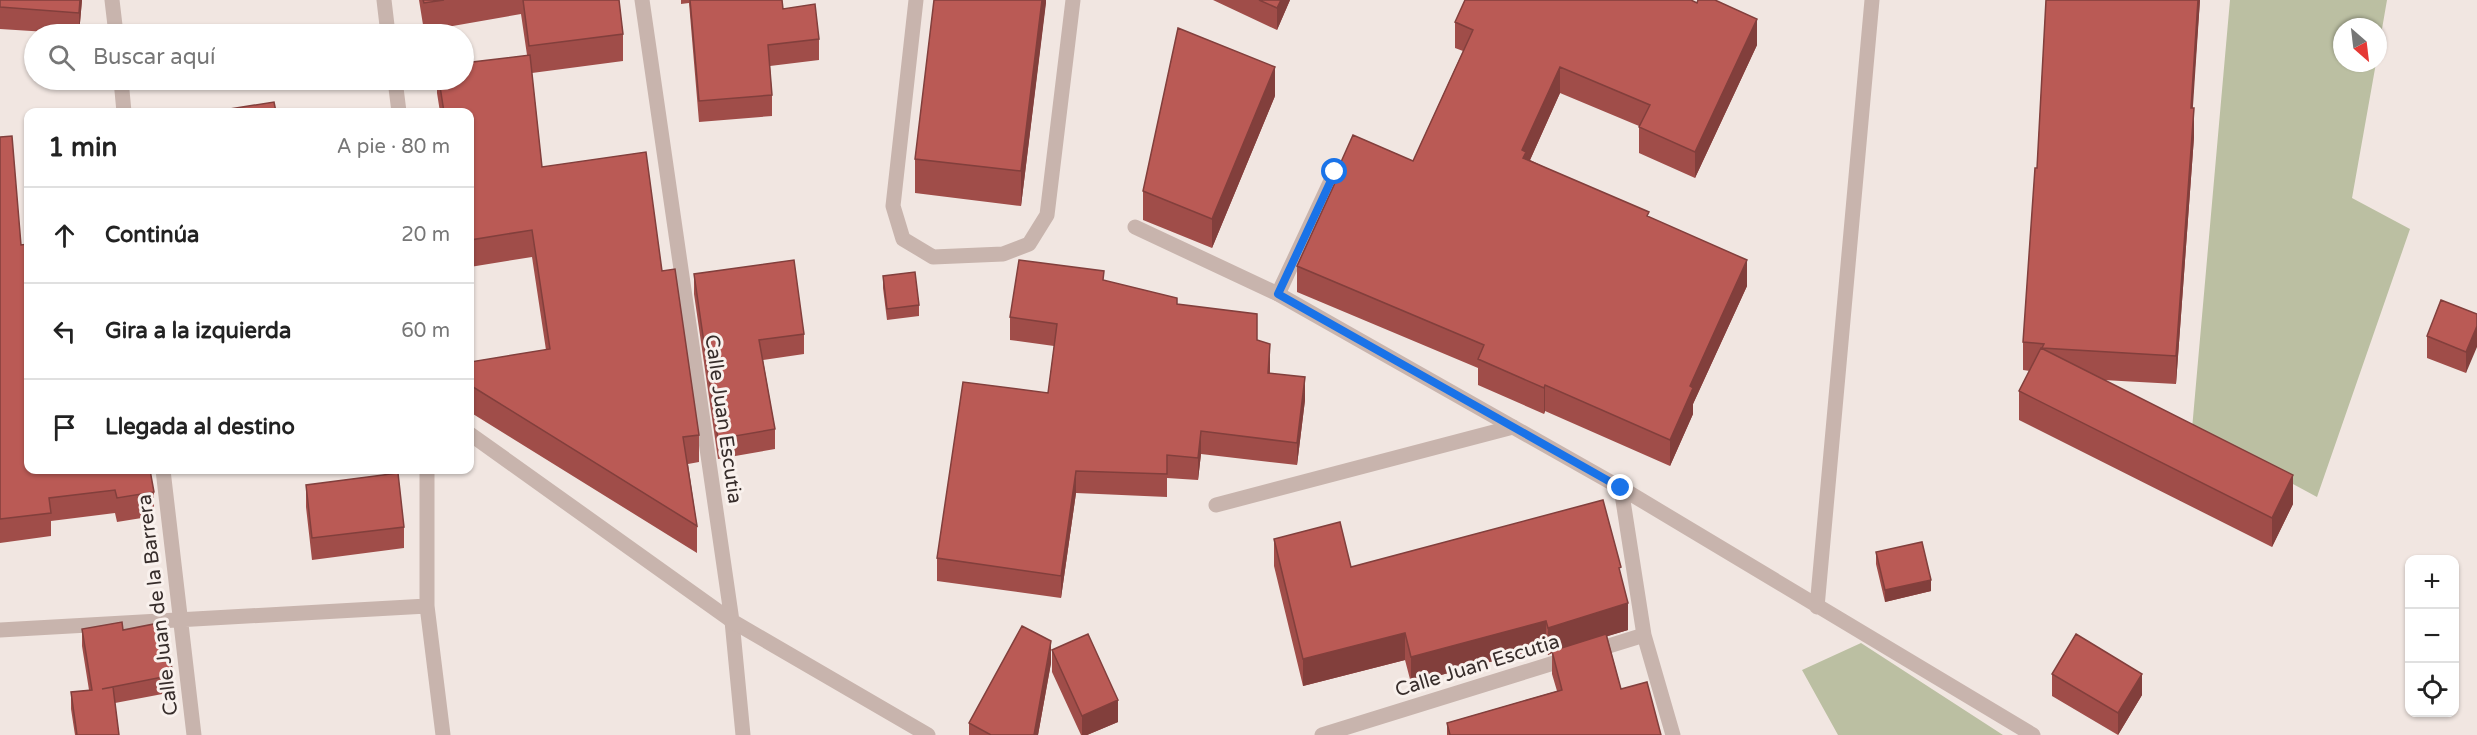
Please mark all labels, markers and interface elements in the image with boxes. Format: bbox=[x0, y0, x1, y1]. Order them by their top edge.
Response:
north arrow bbox=[2333, 18, 2387, 72]
search box bbox=[24, 24, 474, 90]
icon: search bbox=[45, 41, 78, 74]
text: Buscar aquí bbox=[93, 44, 215, 70]
text: 1 min bbox=[48, 132, 117, 163]
text: A pie · 80 m bbox=[337, 135, 450, 159]
route start bbox=[1321, 158, 1347, 184]
icon: ahead bbox=[48, 219, 81, 252]
text: Continúa bbox=[105, 222, 199, 248]
text: 20 m bbox=[401, 223, 450, 247]
icon: left bbox=[48, 315, 81, 348]
text: Gira a la izquierda bbox=[105, 318, 291, 344]
text: 60 m bbox=[401, 319, 450, 343]
street label: Calle Juan Escutia bbox=[699, 333, 747, 505]
icon: arrive bbox=[48, 411, 81, 444]
text: Llegada al destino bbox=[105, 414, 295, 440]
route end bbox=[1607, 474, 1633, 500]
street label: Calle Juan de la Barrera bbox=[133, 493, 183, 717]
map controls bbox=[2405, 555, 2459, 717]
button: + bbox=[2405, 555, 2459, 609]
button: − bbox=[2405, 609, 2459, 663]
street label: Calle Juan Escutia bbox=[1392, 630, 1562, 702]
button: locate bbox=[2405, 663, 2459, 717]

